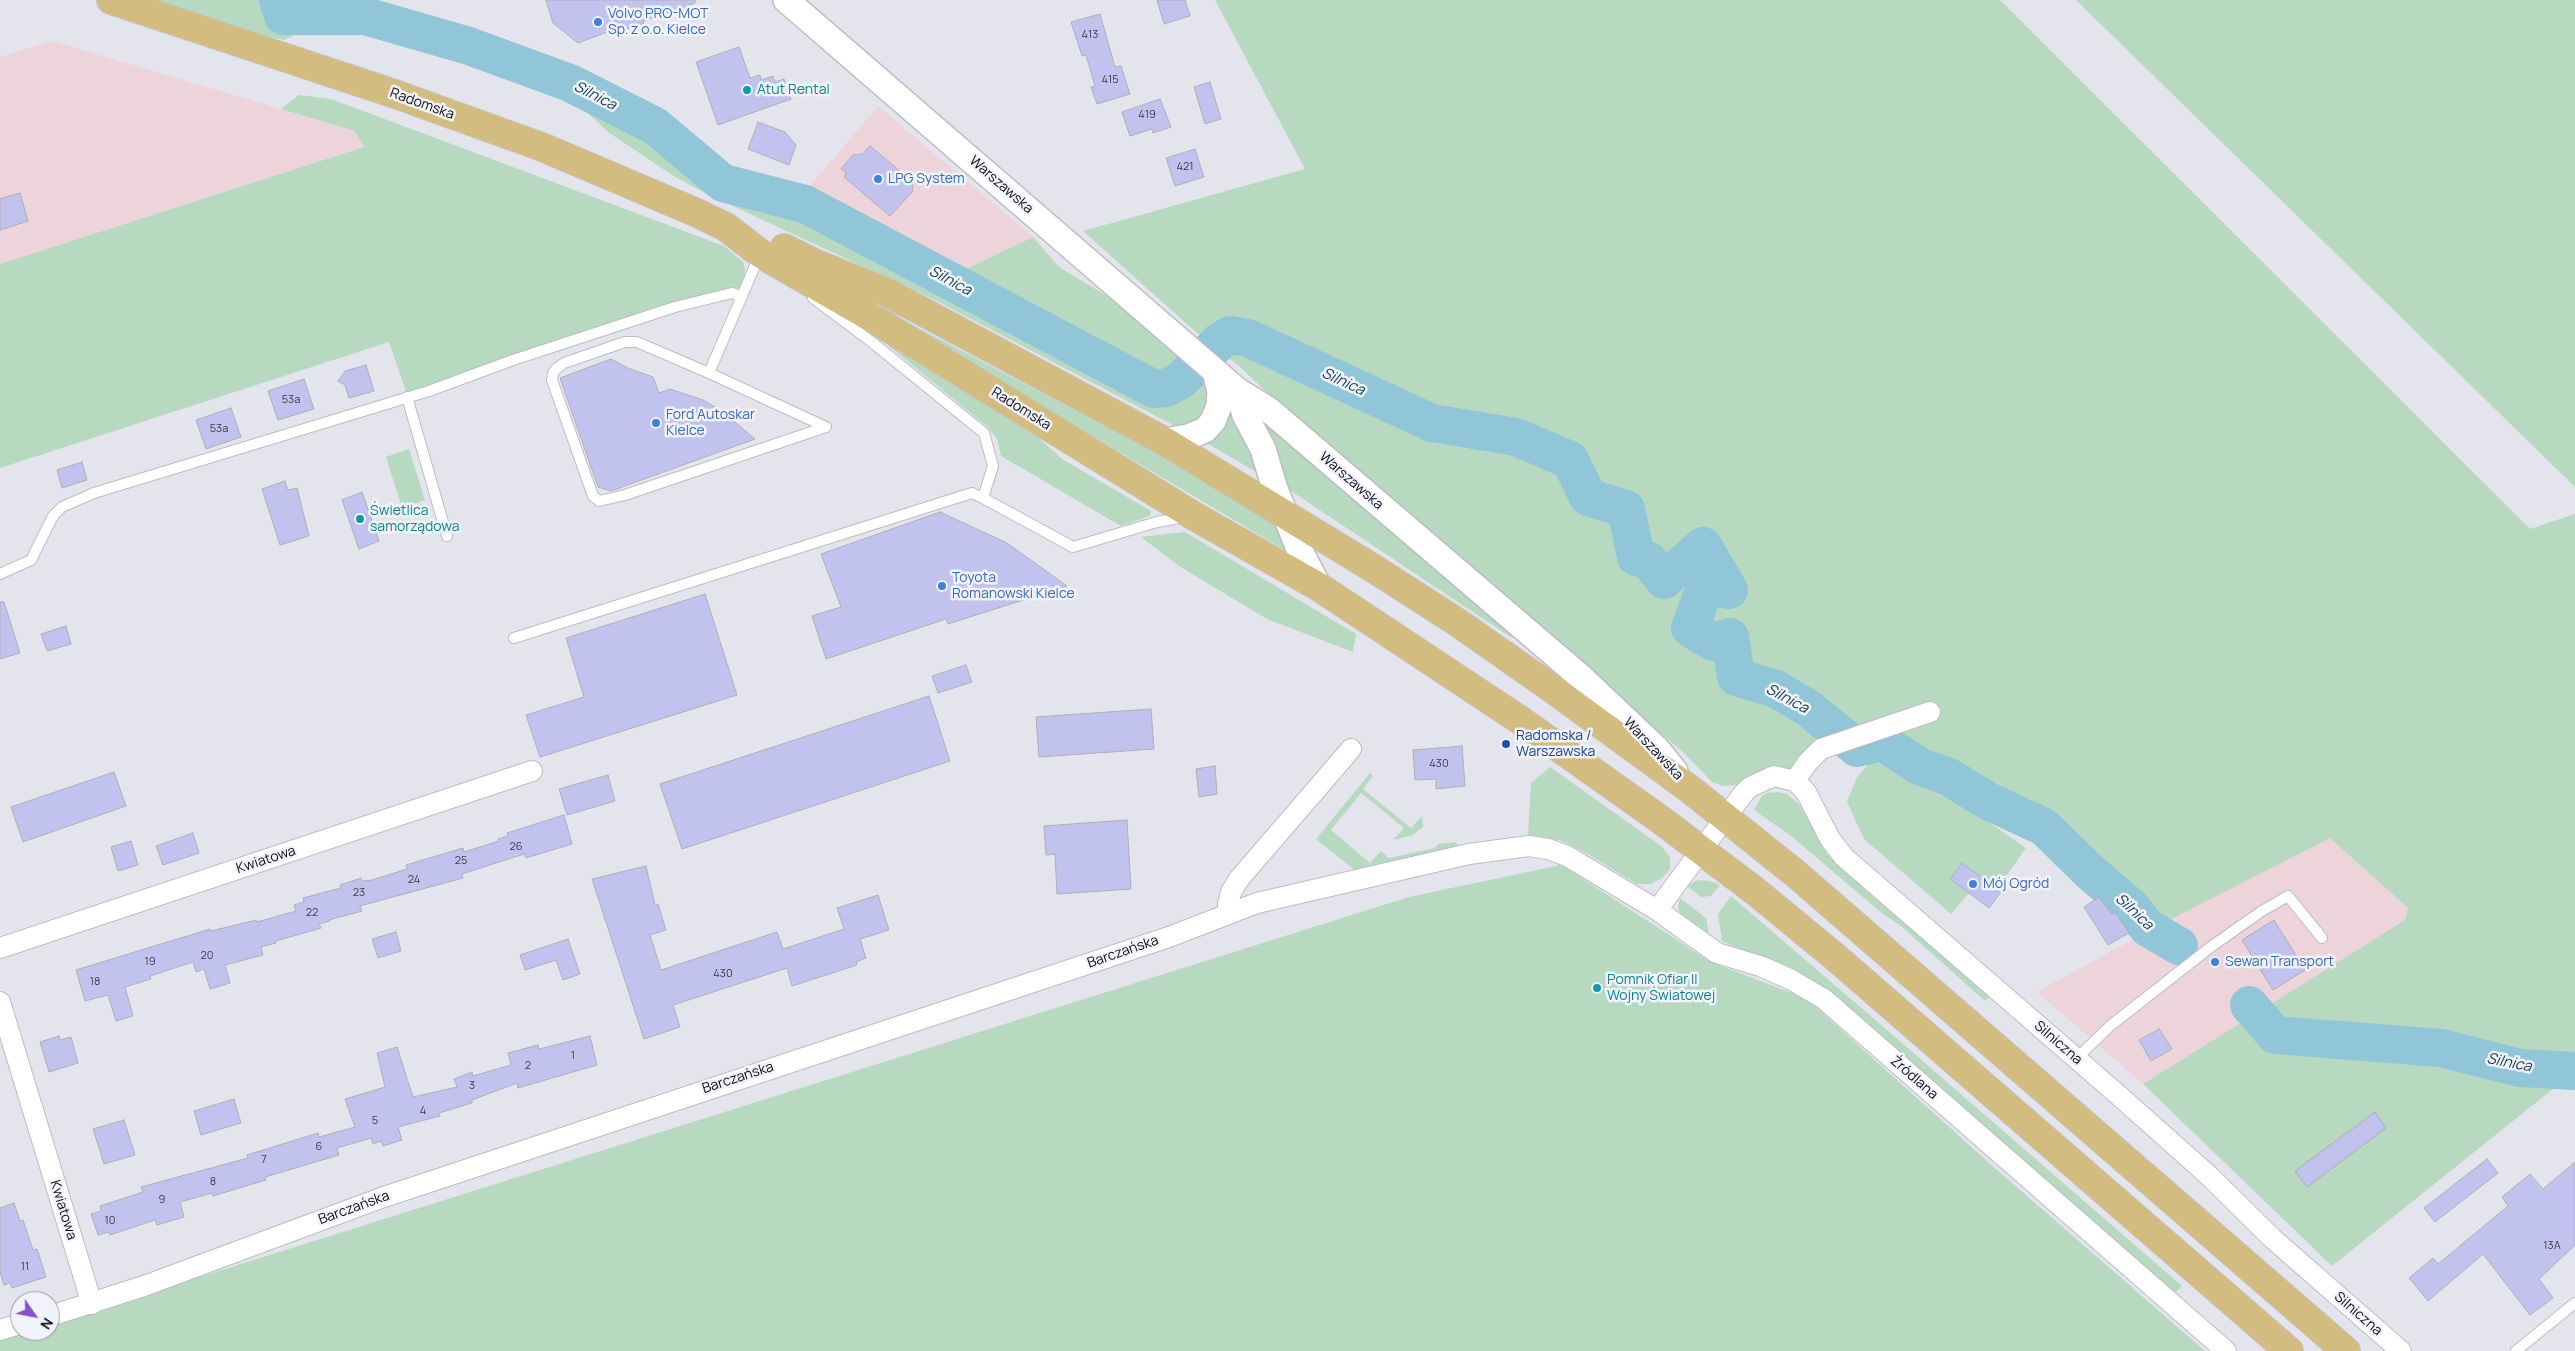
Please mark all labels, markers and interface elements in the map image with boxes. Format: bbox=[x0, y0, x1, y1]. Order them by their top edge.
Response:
place label: Volvo PRO-MOT Sp. z o.o. Kielce bbox=[608, 6, 708, 38]
marker: Volvo PRO-MOT Sp. z o.o. Kielce bbox=[592, 16, 604, 28]
house number: 413 bbox=[1082, 28, 1098, 42]
house number: 415 bbox=[1101, 73, 1119, 87]
water label: Silnica bbox=[571, 78, 619, 114]
place label: Atut Rental bbox=[757, 82, 830, 98]
marker: Atut Rental bbox=[741, 84, 753, 96]
street label: Radomska bbox=[388, 85, 456, 123]
house number: 419 bbox=[1138, 108, 1156, 122]
street label: Warszawska bbox=[966, 153, 1036, 217]
house number: 421 bbox=[1176, 160, 1194, 174]
place label: LPG System bbox=[888, 171, 965, 187]
marker: LPG System bbox=[872, 173, 884, 185]
water label: Silnica bbox=[926, 262, 974, 300]
water label: Silnica bbox=[1319, 364, 1367, 400]
street label: Radomska bbox=[988, 384, 1054, 434]
house number: 53a bbox=[282, 393, 300, 407]
place label: Ford Autoskar Kielce bbox=[666, 407, 755, 440]
marker: Ford Autoskar Kielce bbox=[650, 417, 662, 429]
house number: 53a bbox=[210, 422, 228, 436]
street label: Warszawska bbox=[1316, 449, 1386, 513]
place label: Świetlica samorządowa bbox=[370, 503, 459, 536]
marker: Świetlica samorządowa bbox=[354, 513, 366, 525]
place label: Toyota Romanowski Kielce bbox=[952, 570, 1075, 602]
marker: Toyota Romanowski Kielce bbox=[936, 580, 948, 592]
water label: Silnica bbox=[1763, 680, 1811, 718]
street label: Warszawska bbox=[1620, 714, 1686, 784]
place label: Radomska / Warszawska bbox=[1516, 728, 1595, 760]
marker: Radomska / Warszawska bbox=[1500, 738, 1512, 750]
house number: 430 bbox=[1429, 757, 1449, 771]
house number: 26 bbox=[509, 840, 523, 854]
street label: Kwiatowa bbox=[234, 843, 298, 877]
house number: 25 bbox=[455, 854, 467, 868]
house number: 24 bbox=[408, 873, 420, 887]
place label: Mój Ogród bbox=[1983, 876, 2049, 892]
marker: Mój Ogród bbox=[1967, 878, 1979, 890]
house number: 23 bbox=[353, 886, 365, 900]
water label: Silnica bbox=[2111, 890, 2157, 934]
house number: 22 bbox=[306, 906, 318, 920]
street label: Barczańska bbox=[1085, 932, 1161, 972]
house number: 20 bbox=[201, 949, 213, 963]
place label: Sewan Transport bbox=[2225, 954, 2334, 970]
house number: 19 bbox=[144, 955, 156, 969]
marker: Sewan Transport bbox=[2209, 956, 2221, 968]
house number: 430 bbox=[713, 967, 733, 981]
place label: Pomnik Ofiar II Wojny Światowej bbox=[1607, 972, 1715, 1004]
house number: 18 bbox=[90, 975, 100, 989]
marker: Pomnik Ofiar II Wojny Światowej bbox=[1591, 982, 1603, 994]
street label: Silniczna bbox=[2031, 1018, 2085, 1068]
house number: 1 bbox=[571, 1049, 575, 1063]
water label: Silnica bbox=[2485, 1050, 2533, 1076]
street label: Źródlana bbox=[1887, 1053, 1941, 1103]
house number: 2 bbox=[525, 1059, 531, 1073]
street label: Barczańska bbox=[700, 1059, 776, 1097]
house number: 3 bbox=[469, 1079, 475, 1093]
house number: 4 bbox=[420, 1104, 426, 1118]
house number: 5 bbox=[372, 1114, 378, 1128]
house number: 6 bbox=[316, 1140, 322, 1154]
house number: 7 bbox=[261, 1153, 267, 1167]
house number: 8 bbox=[210, 1175, 216, 1189]
street label: Kwiatowa bbox=[46, 1178, 80, 1242]
street label: Barczańska bbox=[316, 1187, 392, 1229]
house number: 9 bbox=[159, 1193, 165, 1207]
house number: 10 bbox=[105, 1214, 115, 1228]
house number: 13A bbox=[2543, 1239, 2561, 1253]
house number: 11 bbox=[21, 1260, 29, 1274]
street label: Silniczna bbox=[2331, 1289, 2385, 1339]
north arrow bbox=[10, 1291, 60, 1341]
text: N bbox=[36, 1315, 58, 1333]

